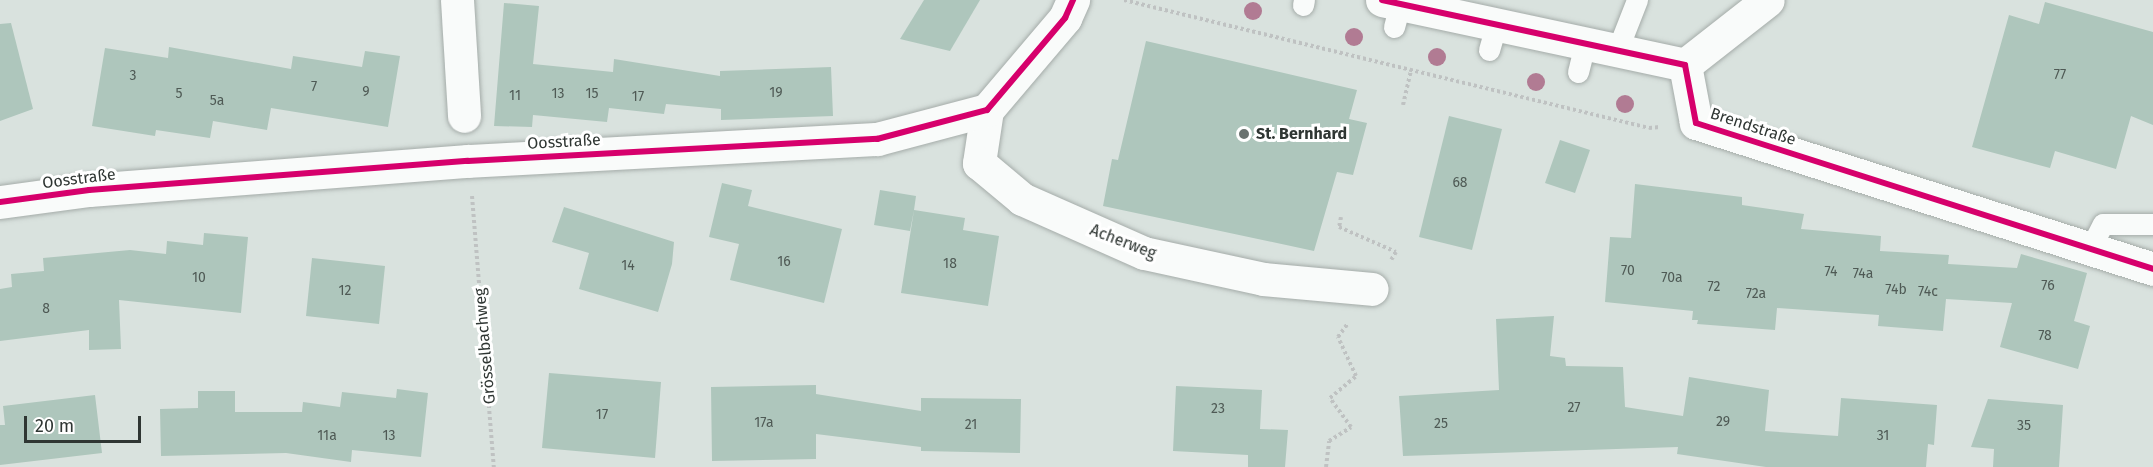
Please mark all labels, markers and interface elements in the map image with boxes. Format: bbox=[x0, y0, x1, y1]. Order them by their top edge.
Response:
house number: 77 bbox=[2054, 67, 2066, 83]
house number: 3 bbox=[130, 68, 136, 84]
house number: 7 bbox=[311, 79, 317, 95]
house number: 9 bbox=[362, 84, 370, 100]
house number: 19 bbox=[769, 85, 783, 101]
house number: 5 bbox=[175, 86, 183, 102]
house number: 13 bbox=[551, 86, 565, 102]
house number: 15 bbox=[585, 86, 599, 102]
house number: 11 bbox=[509, 88, 521, 104]
house number: 17 bbox=[632, 89, 644, 105]
house number: 5a bbox=[210, 93, 224, 109]
street label: Brendstraße bbox=[1708, 104, 1798, 150]
place label: St. Bernhard bbox=[1256, 124, 1347, 144]
marker: St. Bernhard bbox=[1237, 127, 1251, 141]
street label: Oosstraße bbox=[527, 130, 601, 154]
street label: Oosstraße bbox=[41, 165, 117, 193]
house number: 68 bbox=[1452, 175, 1468, 191]
street label: Acherweg bbox=[1087, 221, 1159, 263]
house number: 16 bbox=[777, 254, 791, 270]
house number: 18 bbox=[943, 256, 957, 272]
house number: 14 bbox=[621, 258, 635, 274]
house number: 70 bbox=[1621, 263, 1635, 279]
house number: 74 bbox=[1824, 264, 1838, 280]
house number: 74a bbox=[1853, 266, 1873, 282]
house number: 10 bbox=[192, 270, 206, 286]
house number: 70a bbox=[1661, 270, 1683, 286]
house number: 76 bbox=[2041, 278, 2055, 294]
house number: 72 bbox=[1708, 279, 1720, 295]
house number: 74b bbox=[1885, 282, 1907, 298]
house number: 12 bbox=[339, 283, 351, 299]
house number: 74c bbox=[1918, 284, 1938, 300]
house number: 72a bbox=[1746, 286, 1766, 302]
street label: Grösselbachweg bbox=[470, 287, 500, 405]
house number: 8 bbox=[42, 301, 50, 317]
house number: 78 bbox=[2038, 328, 2052, 344]
house number: 27 bbox=[1567, 400, 1581, 416]
house number: 23 bbox=[1211, 401, 1225, 417]
scale bar bbox=[27, 404, 144, 442]
house number: 17 bbox=[596, 407, 608, 423]
house number: 29 bbox=[1716, 414, 1730, 430]
text: 20 m bbox=[35, 415, 74, 437]
house number: 17a bbox=[754, 415, 774, 431]
house number: 25 bbox=[1434, 416, 1448, 432]
house number: 21 bbox=[965, 417, 977, 433]
house number: 35 bbox=[2017, 418, 2031, 434]
house number: 11a bbox=[317, 428, 337, 444]
house number: 13 bbox=[382, 428, 396, 444]
house number: 31 bbox=[1877, 428, 1889, 444]

